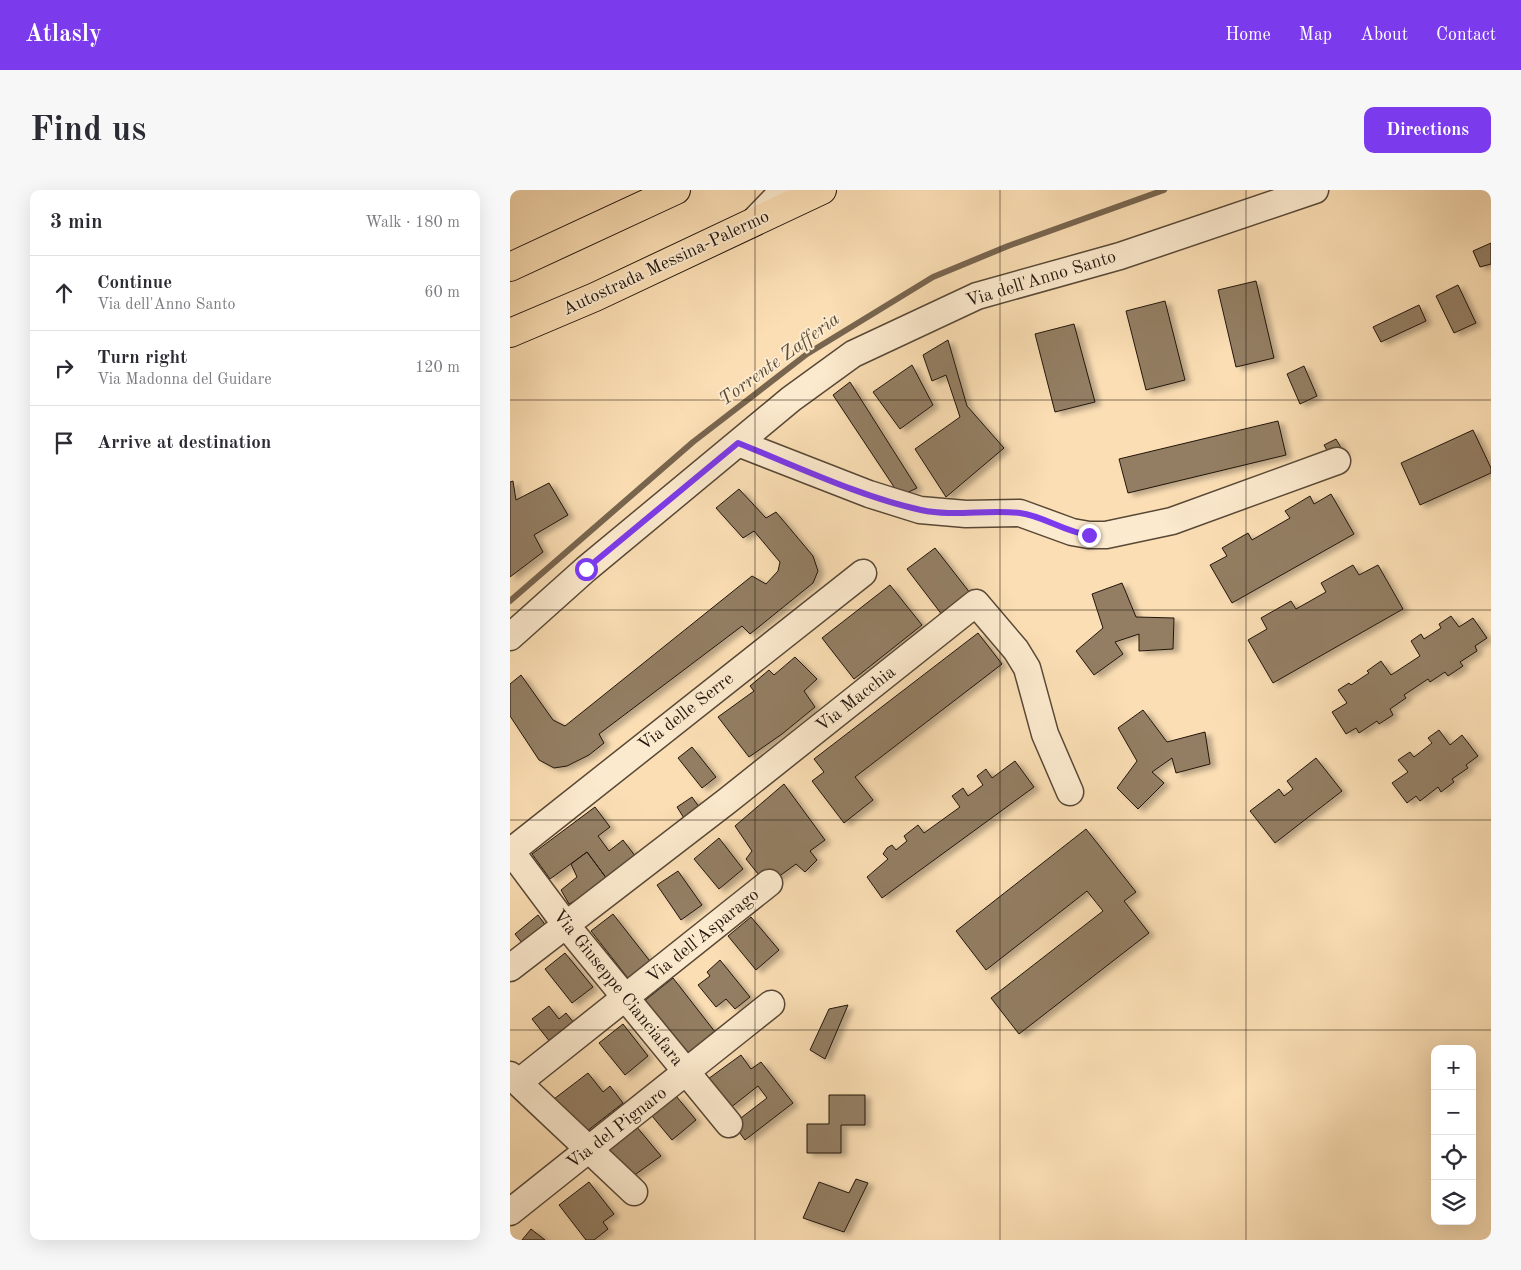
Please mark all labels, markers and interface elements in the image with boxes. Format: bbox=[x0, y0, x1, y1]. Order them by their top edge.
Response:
text: Atlasly bbox=[25, 23, 102, 47]
text: Home bbox=[1225, 26, 1271, 44]
text: Map bbox=[1299, 26, 1332, 44]
text: About bbox=[1360, 26, 1408, 44]
text: Contact bbox=[1436, 26, 1496, 44]
button: Directions bbox=[1364, 107, 1491, 153]
text: Find us bbox=[30, 113, 146, 148]
street label: Autostrada Messina-Palermo bbox=[560, 207, 772, 319]
text: 3 min bbox=[50, 212, 103, 233]
text: Walk · 180 m bbox=[365, 215, 460, 231]
street label: Via dell'Anno Santo bbox=[964, 248, 1118, 310]
text: Continue bbox=[97, 274, 172, 293]
icon: ahead bbox=[50, 279, 78, 307]
text: 60 m bbox=[424, 285, 460, 301]
text: Via dell'Anno Santo bbox=[97, 297, 235, 313]
water label: Torrente Zafferia bbox=[716, 310, 844, 410]
text: Turn right bbox=[97, 349, 187, 368]
icon: right bbox=[50, 354, 78, 382]
text: 120 m bbox=[415, 360, 460, 376]
text: Via Madonna del Guidare bbox=[97, 372, 272, 388]
icon: arrive bbox=[50, 429, 78, 457]
text: Arrive at destination bbox=[97, 434, 271, 453]
route end bbox=[1078, 524, 1101, 547]
route start bbox=[575, 558, 598, 581]
street label: Via Macchia bbox=[813, 663, 899, 735]
street label: Via delle Serre bbox=[635, 669, 737, 755]
street label: Via dell'Asparago bbox=[644, 885, 762, 987]
street label: Via Giuseppe Cianciafara bbox=[549, 906, 687, 1070]
map controls bbox=[1431, 1045, 1476, 1225]
button: + bbox=[1431, 1045, 1476, 1090]
street label: Via del Pignaro bbox=[564, 1084, 670, 1172]
button: − bbox=[1431, 1090, 1476, 1135]
button: locate bbox=[1431, 1135, 1476, 1180]
button: layers bbox=[1431, 1180, 1476, 1225]

